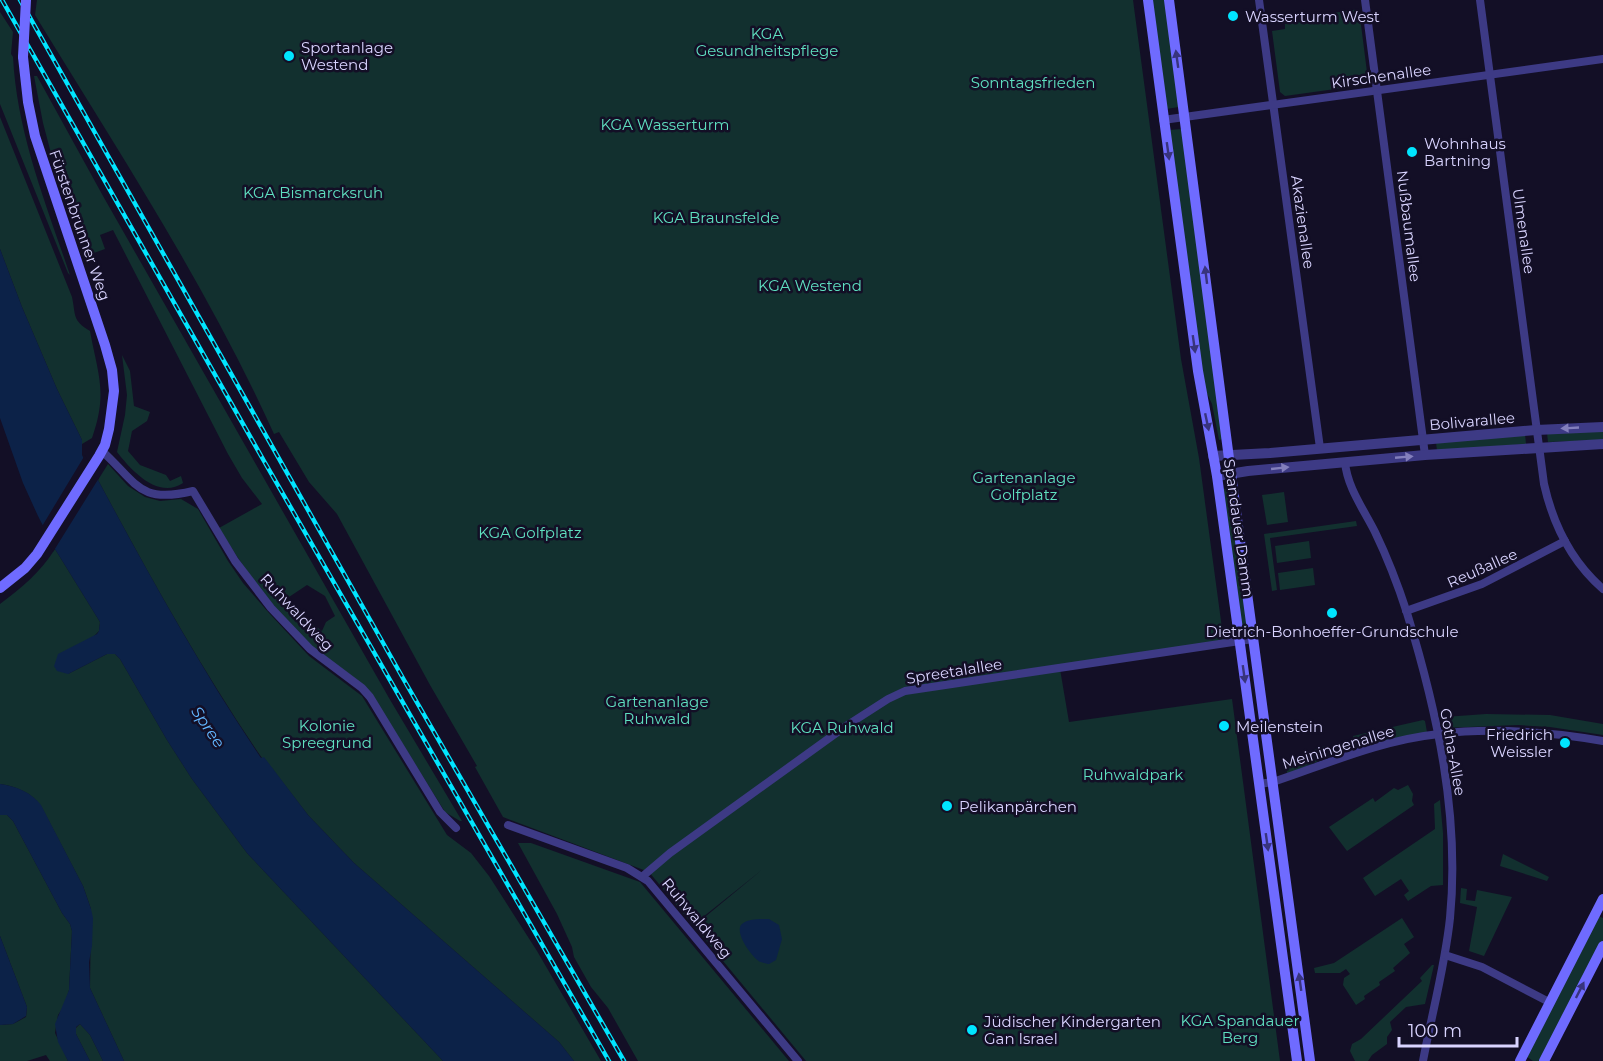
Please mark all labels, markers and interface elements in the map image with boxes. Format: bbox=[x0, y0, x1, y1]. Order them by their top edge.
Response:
place label: Wasserturm West bbox=[1245, 7, 1380, 26]
marker: Wasserturm West bbox=[1226, 9, 1240, 23]
park label: KGA Gesundheitspflege bbox=[696, 24, 838, 60]
place label: Sportanlage Westend bbox=[301, 38, 393, 74]
marker: Sportanlage Westend bbox=[282, 49, 296, 63]
one-way arrow bbox=[1172, 49, 1182, 68]
street label: Kirschenallee bbox=[1330, 60, 1432, 92]
park label: Sonntagsfrieden bbox=[971, 73, 1095, 92]
park label: KGA Wasserturm bbox=[601, 115, 729, 134]
place label: Wohnhaus Bartning bbox=[1424, 134, 1506, 170]
one-way arrow bbox=[1163, 142, 1172, 161]
marker: Wohnhaus Bartning bbox=[1405, 145, 1419, 159]
street label: Fürstenbrunner Weg bbox=[45, 147, 115, 303]
street label: Nußbaumallee bbox=[1393, 169, 1425, 283]
street label: Akazienallee bbox=[1287, 174, 1319, 270]
park label: KGA Bismarcksruh bbox=[243, 183, 383, 202]
street label: Ulmenallee bbox=[1509, 187, 1539, 275]
park label: KGA Braunsfelde bbox=[653, 208, 779, 227]
one-way arrow bbox=[1201, 266, 1210, 285]
park label: KGA Westend bbox=[758, 276, 862, 295]
one-way arrow bbox=[1189, 335, 1198, 354]
street label: Bolivarallee bbox=[1428, 408, 1516, 434]
one-way arrow bbox=[1203, 413, 1212, 432]
one-way arrow bbox=[1560, 424, 1579, 433]
one-way arrow bbox=[1394, 452, 1413, 462]
street label: Spandauer Damm bbox=[1220, 458, 1258, 598]
one-way arrow bbox=[1271, 463, 1290, 473]
park label: Gartenanlage Golfplatz bbox=[973, 468, 1075, 504]
park label: KGA Golfplatz bbox=[478, 523, 582, 542]
street label: Reußallee bbox=[1444, 544, 1520, 592]
street label: Ruhwaldweg bbox=[256, 569, 338, 655]
marker: Dietrich-Bonhoeffer-Grundschule bbox=[1325, 606, 1339, 620]
place label: Dietrich-Bonhoeffer-Grundschule bbox=[1206, 622, 1458, 641]
street label: Spreetalallee bbox=[905, 654, 1003, 688]
one-way arrow bbox=[1239, 665, 1249, 684]
park label: Gartenanlage Ruhwald bbox=[606, 692, 708, 728]
water label: Spree bbox=[187, 703, 229, 751]
street label: Gotha-Allee bbox=[1436, 707, 1470, 797]
park label: Kolonie Spreegrund bbox=[282, 716, 372, 752]
place label: Meilenstein bbox=[1236, 717, 1323, 736]
park label: KGA Ruhwald bbox=[790, 718, 894, 737]
marker: Meilenstein bbox=[1217, 719, 1231, 733]
street label: Meiningenallee bbox=[1280, 721, 1396, 773]
place label: Friedrich Weissler bbox=[1486, 725, 1553, 761]
marker: Friedrich Weissler bbox=[1558, 736, 1572, 750]
park label: Ruhwaldpark bbox=[1083, 765, 1183, 784]
place label: Pelikanpärchen bbox=[959, 797, 1077, 816]
marker: Pelikanpärchen bbox=[940, 799, 954, 813]
one-way arrow bbox=[1262, 833, 1272, 852]
street label: Ruhwaldweg bbox=[658, 874, 736, 962]
one-way arrow bbox=[1295, 973, 1304, 992]
one-way arrow bbox=[1576, 982, 1585, 999]
scale bar bbox=[1399, 1010, 1518, 1048]
park label: KGA Spandauer Berg bbox=[1181, 1011, 1299, 1047]
place label: Jüdischer Kindergarten Gan Israel bbox=[983, 1012, 1161, 1048]
text: 100 m bbox=[1408, 1020, 1462, 1042]
marker: Jüdischer Kindergarten Gan Israel bbox=[965, 1023, 979, 1037]

